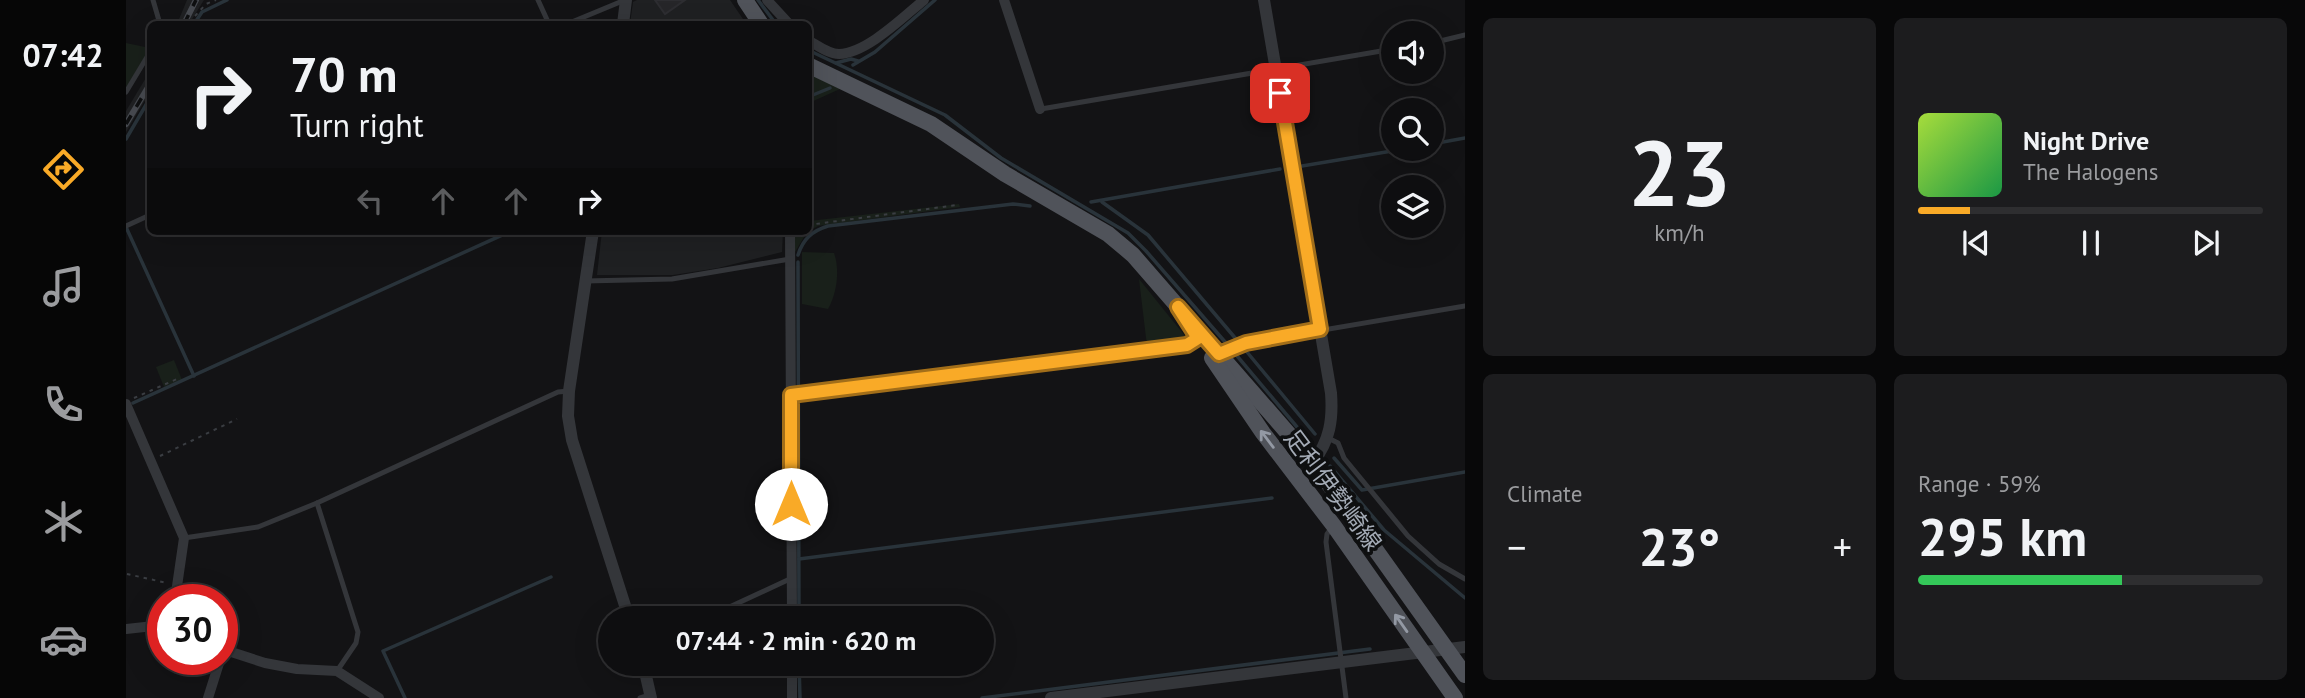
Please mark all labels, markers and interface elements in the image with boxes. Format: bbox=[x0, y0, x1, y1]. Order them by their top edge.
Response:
map controls bbox=[1381, 21, 1444, 238]
button: sound bbox=[1381, 21, 1444, 84]
text: 07:42 bbox=[22, 34, 104, 76]
text: 70 m bbox=[290, 42, 397, 106]
icon: right bbox=[175, 49, 266, 140]
pin bbox=[1250, 63, 1310, 123]
icon: arrive bbox=[1261, 74, 1299, 112]
button: search bbox=[1381, 98, 1444, 161]
text: Turn right bbox=[290, 104, 424, 146]
text: 23 bbox=[1628, 113, 1731, 231]
text: Night Drive bbox=[2023, 124, 2149, 157]
icon: directions bbox=[39, 145, 88, 194]
text: The Halogens bbox=[2023, 157, 2158, 186]
button: layers bbox=[1381, 175, 1444, 238]
icon: left bbox=[351, 182, 389, 220]
icon: ahead bbox=[424, 182, 462, 220]
icon: ahead bbox=[497, 182, 535, 220]
icon: right bbox=[570, 182, 608, 220]
text: km/h bbox=[1654, 218, 1705, 247]
icon: previous bbox=[1957, 224, 1995, 262]
icon: pause bbox=[2072, 224, 2110, 262]
icon: next bbox=[2187, 224, 2225, 262]
icon: music bbox=[39, 262, 88, 311]
icon: phone bbox=[39, 380, 88, 429]
street label: 足利伊勢崎線 bbox=[1277, 423, 1389, 557]
one-way arrow bbox=[1260, 430, 1274, 449]
position arrow bbox=[754, 467, 828, 541]
text: Range · 59% bbox=[1918, 469, 2041, 498]
text: Climate bbox=[1507, 479, 1582, 508]
icon: climate bbox=[39, 497, 88, 546]
text: 295 km bbox=[1918, 503, 2087, 570]
text: 23° bbox=[1639, 513, 1720, 580]
text: − bbox=[1507, 522, 1526, 571]
text: + bbox=[1833, 522, 1852, 571]
speed limit sign: 30 bbox=[147, 584, 238, 675]
one-way arrow bbox=[1394, 614, 1408, 633]
icon: car bbox=[39, 615, 88, 664]
text: 07:44 · 2 min · 620 m bbox=[676, 624, 916, 657]

